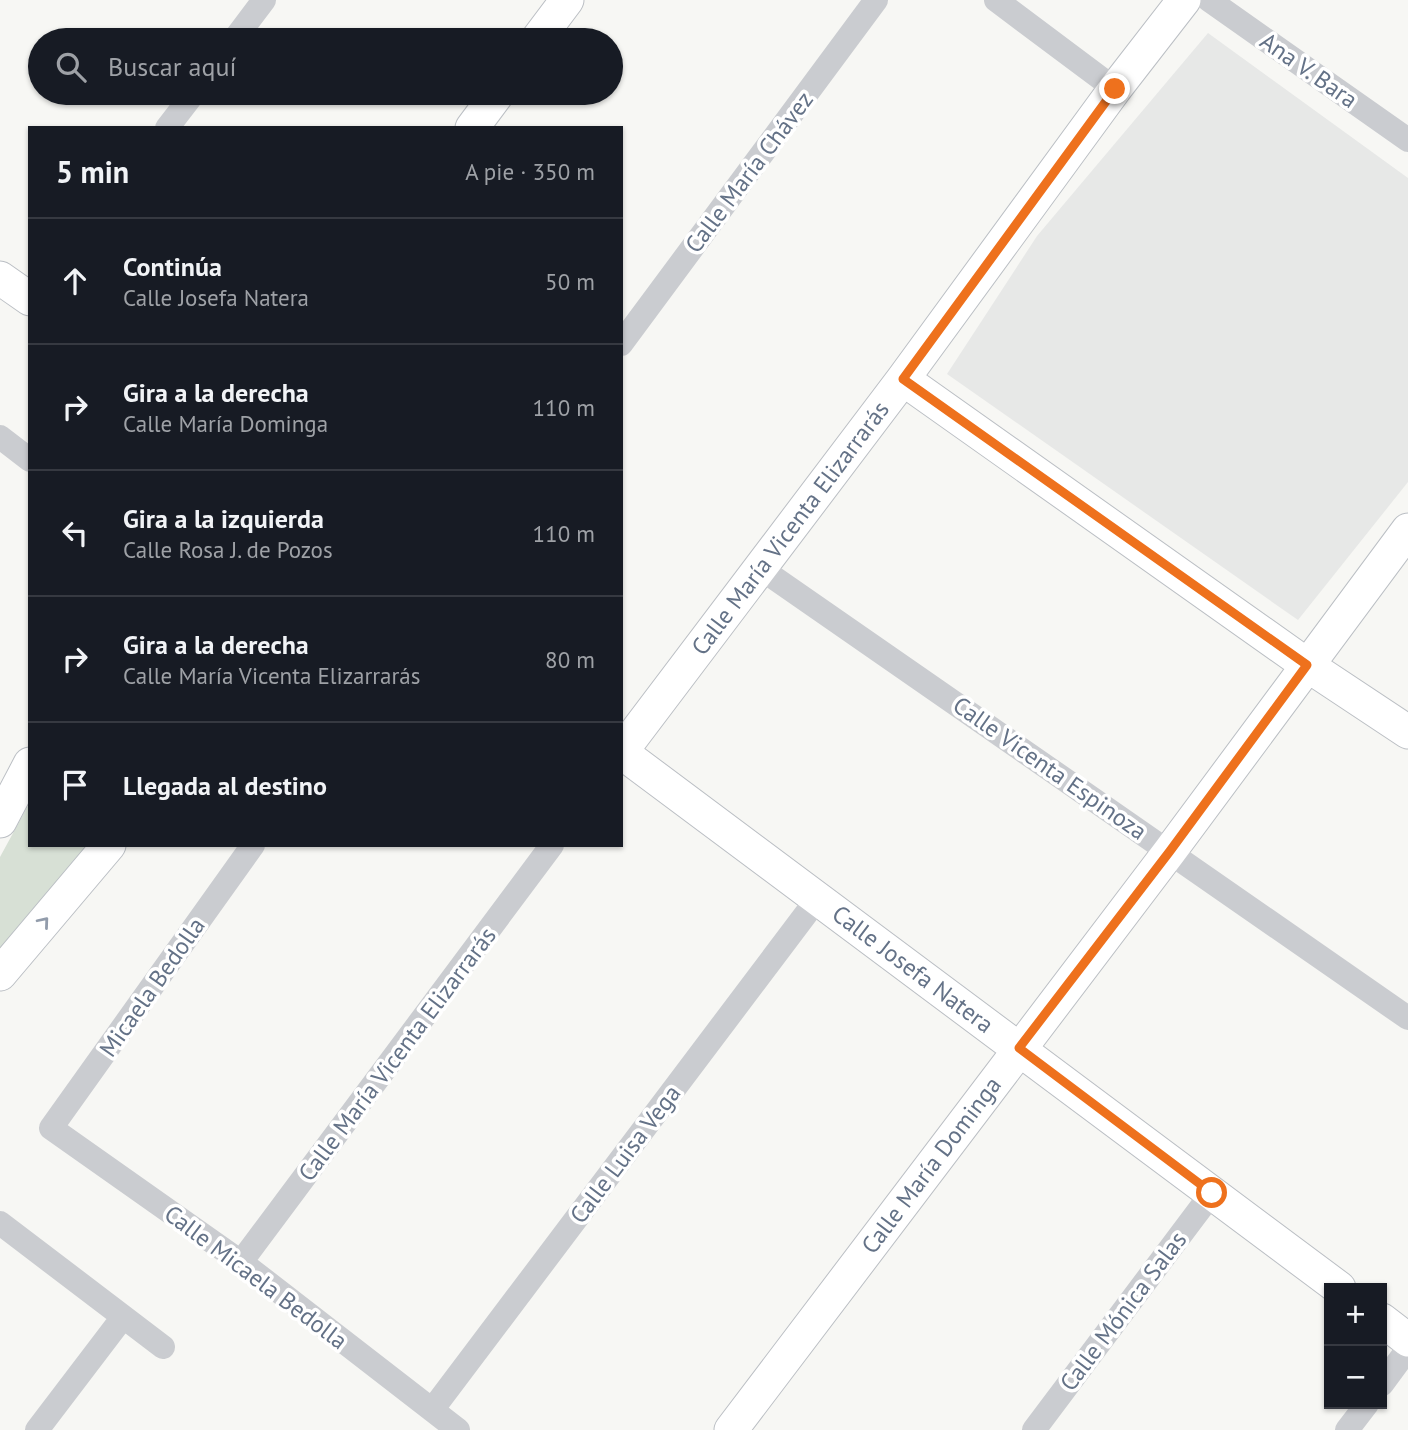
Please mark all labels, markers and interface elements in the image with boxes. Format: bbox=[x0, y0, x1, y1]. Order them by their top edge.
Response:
street label: Ana V. Bara bbox=[1254, 25, 1364, 115]
search box bbox=[28, 28, 623, 105]
icon: search bbox=[52, 48, 90, 86]
text: Buscar aquí bbox=[108, 50, 236, 83]
route end bbox=[1099, 73, 1130, 104]
street label: Calle María Chávez bbox=[678, 85, 820, 259]
text: 5 min bbox=[56, 152, 129, 191]
text: A pie · 350 m bbox=[465, 157, 595, 186]
text: Continúa bbox=[123, 250, 222, 283]
icon: ahead bbox=[56, 262, 94, 300]
text: 50 m bbox=[545, 267, 595, 296]
text: Calle Josefa Natera bbox=[123, 283, 309, 312]
text: Gira a la derecha bbox=[123, 376, 309, 409]
icon: right bbox=[56, 388, 94, 426]
text: 110 m bbox=[533, 393, 595, 422]
street label: Calle María Vicenta Elizarrarás bbox=[684, 395, 896, 661]
text: Calle María Dominga bbox=[123, 409, 328, 438]
text: Gira a la izquierda bbox=[123, 502, 324, 535]
icon: left bbox=[56, 514, 94, 552]
text: 110 m bbox=[533, 519, 595, 548]
text: Calle Rosa J. de Pozos bbox=[123, 535, 333, 564]
text: Gira a la derecha bbox=[123, 628, 309, 661]
icon: right bbox=[56, 640, 94, 678]
text: 80 m bbox=[545, 645, 595, 674]
text: Calle María Vicenta Elizarrarás bbox=[123, 661, 420, 690]
street label: Calle Vicenta Espinoza bbox=[947, 689, 1153, 847]
icon: arrive bbox=[56, 766, 94, 804]
text: Llegada al destino bbox=[123, 769, 327, 802]
street label: Calle Josefa Natera bbox=[826, 898, 1000, 1040]
street label: Micaela Bedolla bbox=[92, 911, 212, 1063]
one-way arrow bbox=[36, 917, 48, 930]
street label: Calle María Vicenta Elizarrarás bbox=[291, 921, 503, 1187]
street label: Calle María Dominga bbox=[854, 1070, 1008, 1260]
street label: Calle Luisa Vega bbox=[563, 1078, 687, 1230]
route start bbox=[1196, 1177, 1227, 1208]
street label: Calle Micaela Bedolla bbox=[158, 1198, 354, 1356]
street label: Calle Mónica Salas bbox=[1053, 1225, 1193, 1397]
map controls bbox=[1324, 1283, 1387, 1409]
button: + bbox=[1324, 1283, 1387, 1346]
button: − bbox=[1324, 1346, 1387, 1409]

